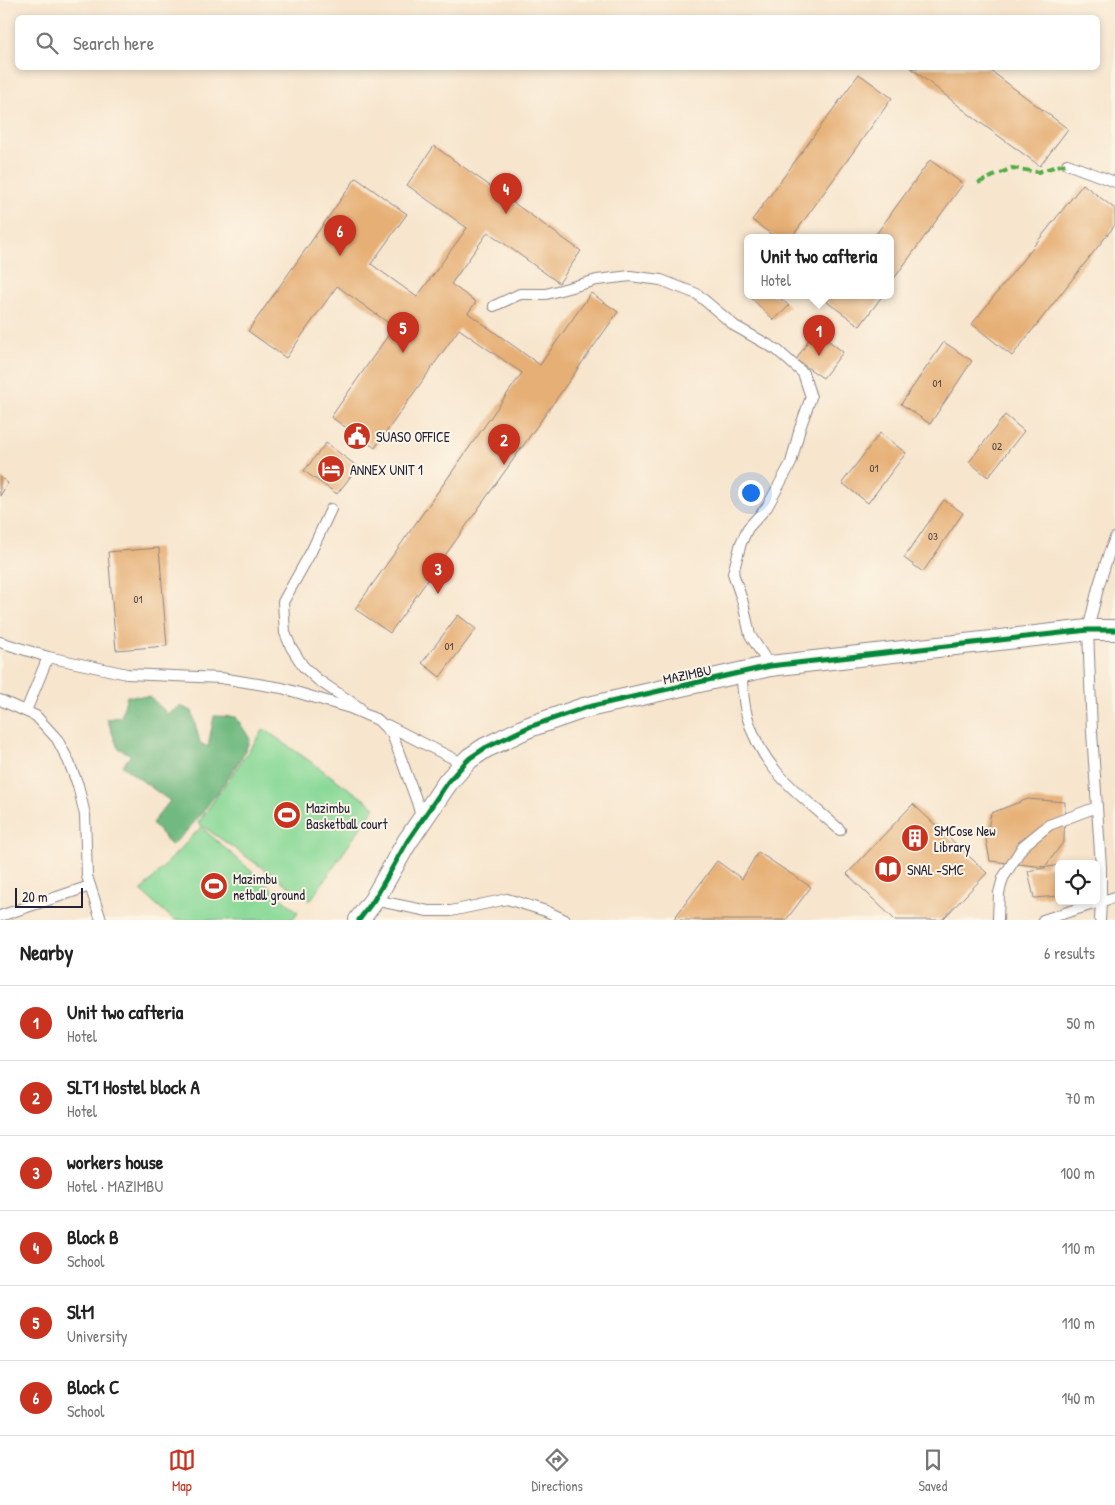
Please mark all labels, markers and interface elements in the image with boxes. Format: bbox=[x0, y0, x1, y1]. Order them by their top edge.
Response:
search box bbox=[15, 15, 1100, 70]
icon: search bbox=[33, 29, 61, 57]
text: Search here bbox=[73, 30, 154, 56]
pin: 4 bbox=[490, 173, 522, 214]
pin: 6 bbox=[324, 215, 356, 256]
popup bbox=[744, 234, 894, 299]
text: Unit two cafteria bbox=[761, 243, 877, 269]
text: Hotel bbox=[761, 269, 791, 291]
pin: 5 bbox=[387, 312, 419, 353]
pin: 1 bbox=[803, 315, 835, 356]
house number: 01 bbox=[933, 376, 941, 390]
public building icon: SUASO OFFICE bbox=[342, 421, 372, 451]
pin: 2 bbox=[488, 424, 520, 465]
place label: SUASO OFFICE bbox=[376, 427, 450, 446]
house number: 02 bbox=[992, 439, 1002, 453]
hotel icon: ANNEX UNIT 1 bbox=[316, 454, 346, 484]
place label: ANNEX UNIT 1 bbox=[350, 460, 423, 479]
house number: 01 bbox=[870, 461, 878, 475]
your location bbox=[738, 480, 764, 506]
house number: 03 bbox=[928, 529, 938, 543]
pin: 3 bbox=[422, 553, 454, 594]
house number: 01 bbox=[134, 592, 142, 606]
house number: 01 bbox=[445, 639, 453, 653]
street label: MAZIMBU bbox=[661, 660, 713, 688]
place label: Mazimbu Basketball court bbox=[306, 798, 388, 833]
sports icon: Mazimbu Basketball court bbox=[272, 800, 302, 830]
place label: SMCose New Library bbox=[934, 821, 996, 857]
building icon: SMCose New Library bbox=[900, 823, 930, 853]
library icon: SNAL -SMC bbox=[873, 854, 903, 884]
place label: SNAL -SMC bbox=[907, 860, 965, 879]
map controls bbox=[1055, 860, 1100, 905]
button: locate bbox=[1055, 860, 1100, 905]
place label: Mazimbu netball ground bbox=[233, 869, 305, 905]
sports icon: Mazimbu netball ground bbox=[199, 871, 229, 901]
scale bar bbox=[15, 885, 82, 908]
text: 20 m bbox=[22, 887, 48, 906]
text: Nearby bbox=[20, 938, 73, 967]
text: 6 results bbox=[1044, 942, 1095, 964]
text: Unit two cafteria bbox=[67, 999, 183, 1025]
text: 1 bbox=[33, 1012, 39, 1034]
text: 50 m bbox=[1067, 1012, 1095, 1034]
text: Hotel bbox=[67, 1025, 97, 1047]
text: SLT1 Hostel block A bbox=[67, 1074, 200, 1100]
text: 2 bbox=[32, 1087, 40, 1109]
text: 70 m bbox=[1065, 1087, 1095, 1109]
text: Hotel bbox=[67, 1100, 97, 1122]
text: workers house bbox=[67, 1149, 163, 1175]
text: 3 bbox=[32, 1162, 40, 1184]
text: 100 m bbox=[1060, 1162, 1095, 1184]
text: Hotel · MAZIMBU bbox=[67, 1175, 163, 1197]
text: Block B bbox=[67, 1224, 119, 1250]
text: 4 bbox=[33, 1237, 39, 1259]
text: 110 m bbox=[1062, 1237, 1095, 1259]
text: School bbox=[67, 1250, 104, 1272]
text: Slt1 bbox=[67, 1299, 94, 1325]
text: 5 bbox=[33, 1312, 39, 1334]
text: 110 m bbox=[1062, 1312, 1095, 1334]
text: University bbox=[67, 1325, 128, 1347]
text: Block C bbox=[67, 1374, 119, 1400]
text: 6 bbox=[33, 1387, 39, 1409]
text: 140 m bbox=[1061, 1387, 1095, 1409]
text: School bbox=[67, 1400, 104, 1422]
tab: Map bbox=[168, 1446, 196, 1495]
tab: Directions bbox=[531, 1446, 583, 1495]
tab: Saved bbox=[919, 1446, 947, 1495]

